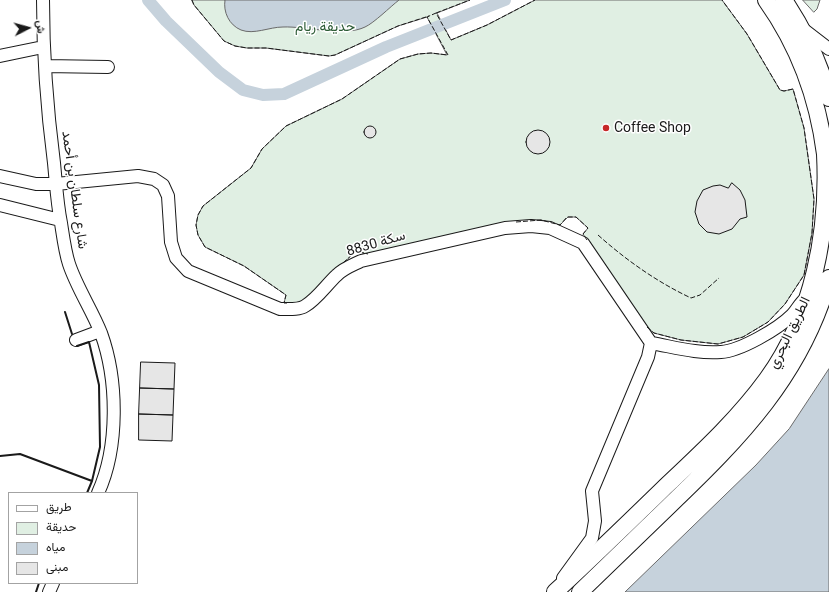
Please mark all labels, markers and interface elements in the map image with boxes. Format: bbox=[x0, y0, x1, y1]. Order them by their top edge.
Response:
north arrow bbox=[8, 8, 48, 48]
text: ش bbox=[33, 19, 48, 34]
park label: حديقة ريام bbox=[295, 19, 355, 35]
place label: Coffee Shop bbox=[614, 120, 691, 136]
marker: Coffee Shop bbox=[601, 123, 611, 133]
street label: شارع سلطان بن أحمد bbox=[57, 130, 91, 250]
street label: سكة 8830 bbox=[345, 228, 407, 260]
street label: الطريق البحري bbox=[765, 294, 815, 372]
legend bbox=[8, 492, 138, 584]
text: طريق bbox=[46, 500, 71, 514]
text: حديقة bbox=[46, 520, 76, 534]
text: مياه bbox=[46, 540, 65, 554]
text: مبنى bbox=[46, 560, 68, 574]

